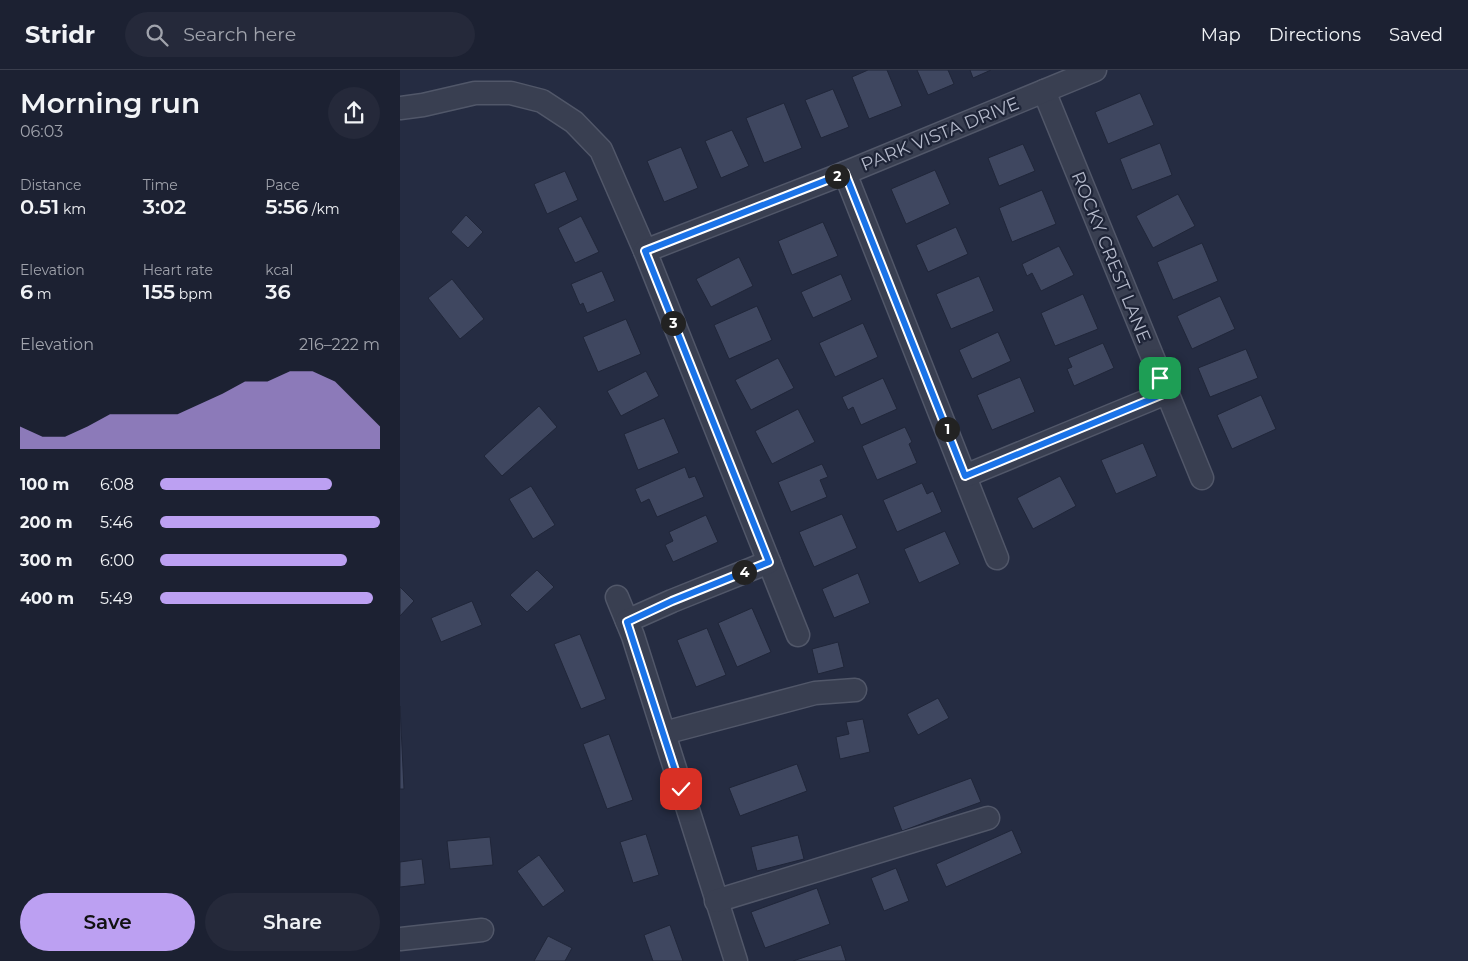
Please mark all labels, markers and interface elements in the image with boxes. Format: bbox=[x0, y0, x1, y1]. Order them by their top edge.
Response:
search box bbox=[125, 12, 475, 57]
text: Stridr bbox=[25, 20, 95, 49]
icon: search bbox=[143, 21, 171, 49]
text: Search here bbox=[183, 23, 296, 46]
text: Map bbox=[1201, 24, 1241, 46]
text: Directions bbox=[1269, 24, 1361, 46]
text: Saved bbox=[1389, 24, 1443, 46]
text: Morning run bbox=[20, 86, 200, 120]
button: share bbox=[328, 87, 380, 139]
street label: PARK VISTA DRIVE bbox=[858, 92, 1022, 176]
text: 06:03 bbox=[20, 122, 63, 141]
pin: 2 bbox=[824, 164, 850, 188]
text: 2 bbox=[833, 167, 842, 185]
street label: ROCKY CREST LANE bbox=[1067, 168, 1155, 346]
text: Distance bbox=[20, 176, 82, 194]
text: Time bbox=[143, 176, 178, 194]
text: Pace bbox=[265, 176, 300, 194]
text: 0.51 bbox=[20, 194, 59, 219]
text: 3:02 bbox=[143, 194, 186, 219]
text: 5:56 bbox=[265, 194, 308, 219]
text: km bbox=[59, 200, 86, 218]
text: /km bbox=[308, 200, 340, 218]
text: Elevation bbox=[20, 261, 85, 279]
text: Heart rate bbox=[143, 261, 213, 279]
text: kcal bbox=[265, 261, 293, 279]
text: 6 bbox=[20, 279, 33, 304]
text: 155 bbox=[143, 279, 175, 304]
text: 36 bbox=[265, 279, 291, 304]
text: m bbox=[33, 285, 52, 303]
text: bpm bbox=[175, 285, 213, 303]
pin: 3 bbox=[660, 310, 686, 336]
text: 3 bbox=[669, 314, 678, 332]
text: Elevation bbox=[20, 335, 94, 354]
text: 216–222 m bbox=[299, 335, 380, 354]
pin bbox=[1139, 357, 1181, 399]
icon: arrive bbox=[1146, 364, 1174, 392]
pin: 1 bbox=[934, 416, 960, 442]
text: 1 bbox=[945, 420, 950, 438]
text: 100 m bbox=[20, 475, 69, 494]
text: 6:08 bbox=[100, 475, 134, 494]
text: 200 m bbox=[20, 513, 72, 532]
text: 5:46 bbox=[100, 513, 133, 532]
text: 300 m bbox=[20, 551, 73, 570]
text: 6:00 bbox=[100, 551, 134, 570]
pin: 4 bbox=[732, 560, 756, 584]
text: 4 bbox=[740, 563, 749, 581]
text: 400 m bbox=[20, 589, 74, 608]
text: 5:49 bbox=[100, 589, 133, 608]
pin bbox=[660, 768, 702, 810]
icon: check bbox=[667, 775, 695, 803]
button: Save bbox=[20, 893, 195, 951]
button: Share bbox=[205, 893, 380, 951]

